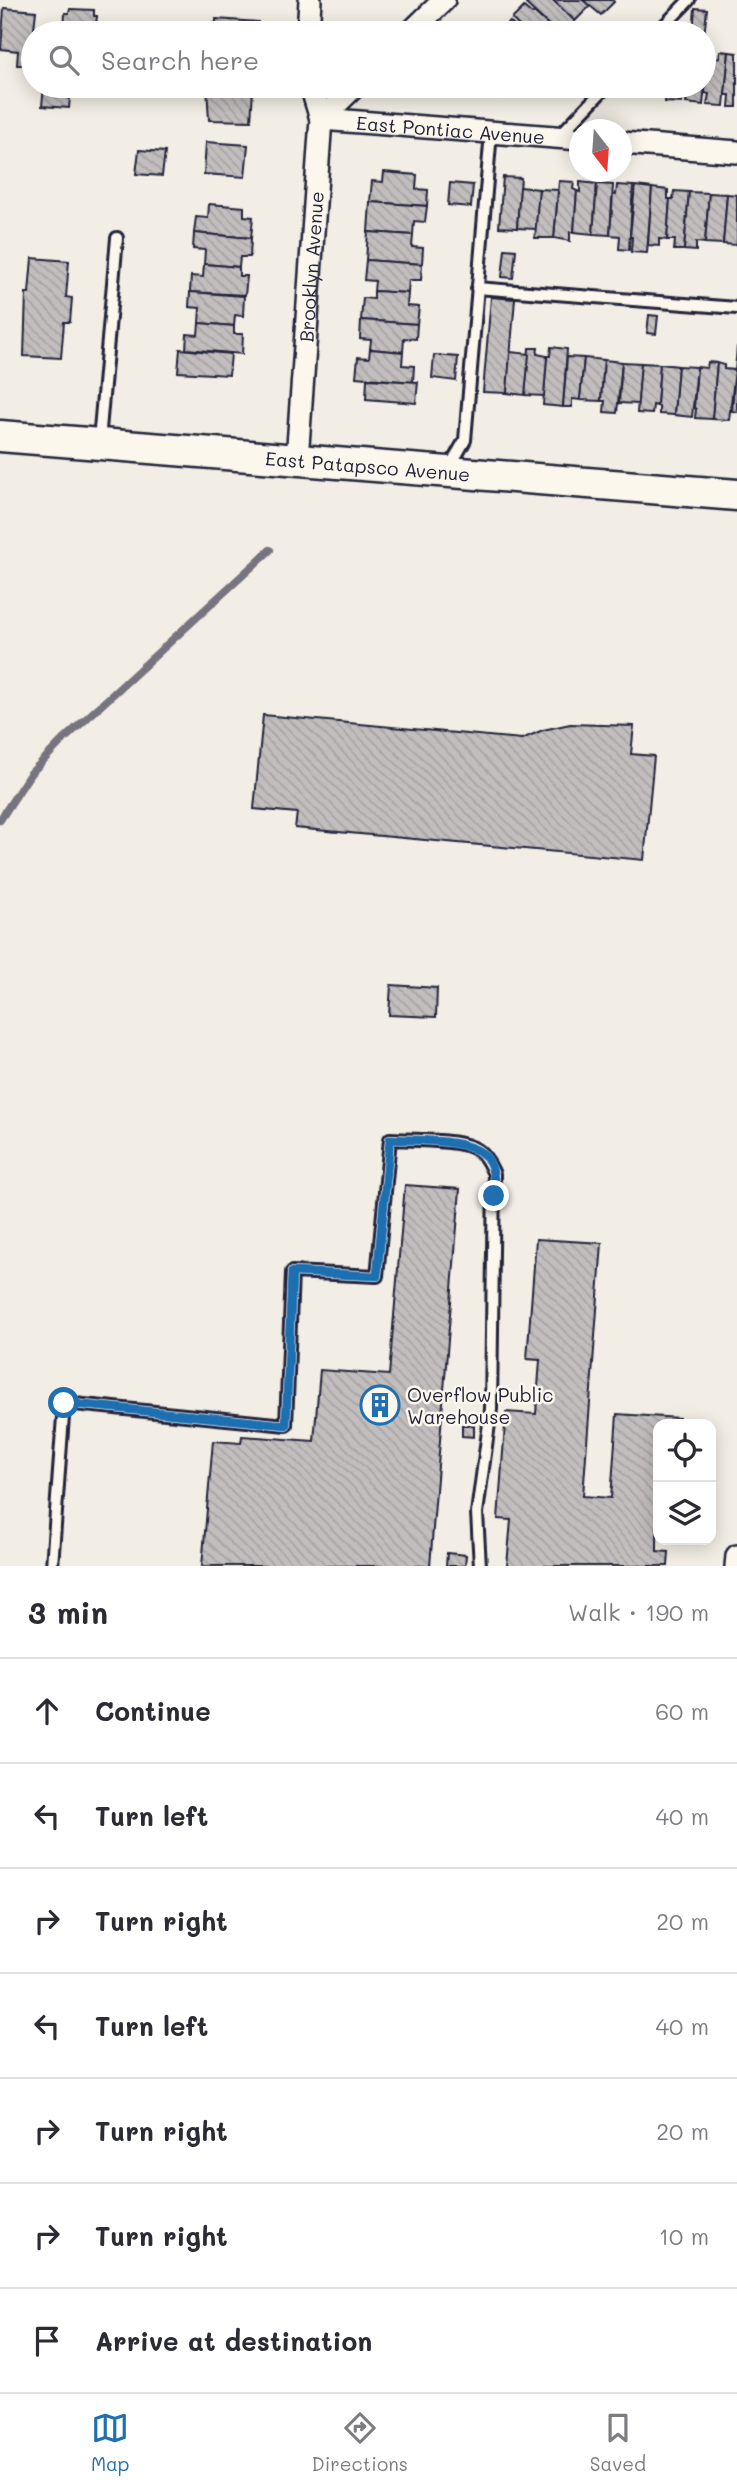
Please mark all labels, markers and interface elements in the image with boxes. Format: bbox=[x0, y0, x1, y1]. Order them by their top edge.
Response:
search box bbox=[21, 21, 716, 98]
icon: search bbox=[45, 41, 83, 79]
text: Search here bbox=[101, 43, 259, 77]
street label: East Pontiac Avenue bbox=[355, 109, 546, 149]
north arrow bbox=[569, 119, 632, 182]
street label: Brooklyn Avenue bbox=[293, 190, 328, 343]
street label: East Patapsco Avenue bbox=[264, 445, 471, 486]
route end bbox=[478, 1180, 509, 1211]
place label: Overflow Public Warehouse bbox=[407, 1382, 554, 1429]
building icon: Overflow Public Warehouse bbox=[359, 1384, 401, 1426]
route start bbox=[48, 1387, 79, 1418]
map controls bbox=[653, 1419, 716, 1545]
button: locate bbox=[653, 1419, 716, 1482]
button: layers bbox=[653, 1482, 716, 1545]
text: 3 min bbox=[28, 1592, 108, 1632]
text: Walk · 190 m bbox=[568, 1597, 709, 1627]
icon: ahead bbox=[28, 1692, 66, 1730]
text: Continue bbox=[95, 1694, 211, 1728]
text: 60 m bbox=[655, 1696, 709, 1726]
icon: left bbox=[28, 1797, 66, 1835]
text: Turn left bbox=[95, 1799, 208, 1833]
text: 40 m bbox=[656, 1801, 709, 1831]
icon: right bbox=[28, 1902, 66, 1940]
text: Turn right bbox=[95, 1904, 228, 1938]
text: 20 m bbox=[656, 1906, 709, 1936]
icon: left bbox=[28, 2007, 66, 2045]
text: Turn left bbox=[95, 2009, 208, 2043]
text: 40 m bbox=[656, 2011, 709, 2041]
icon: right bbox=[28, 2112, 66, 2150]
text: Turn right bbox=[95, 2114, 228, 2148]
text: 20 m bbox=[656, 2116, 709, 2146]
icon: right bbox=[28, 2217, 66, 2255]
text: Turn right bbox=[95, 2219, 228, 2253]
text: 10 m bbox=[659, 2221, 709, 2251]
icon: arrive bbox=[28, 2322, 66, 2360]
text: Arrive at destination bbox=[95, 2324, 372, 2358]
tab: Map bbox=[91, 2409, 130, 2476]
tab: Directions bbox=[311, 2409, 408, 2476]
tab: Saved bbox=[590, 2409, 646, 2476]

